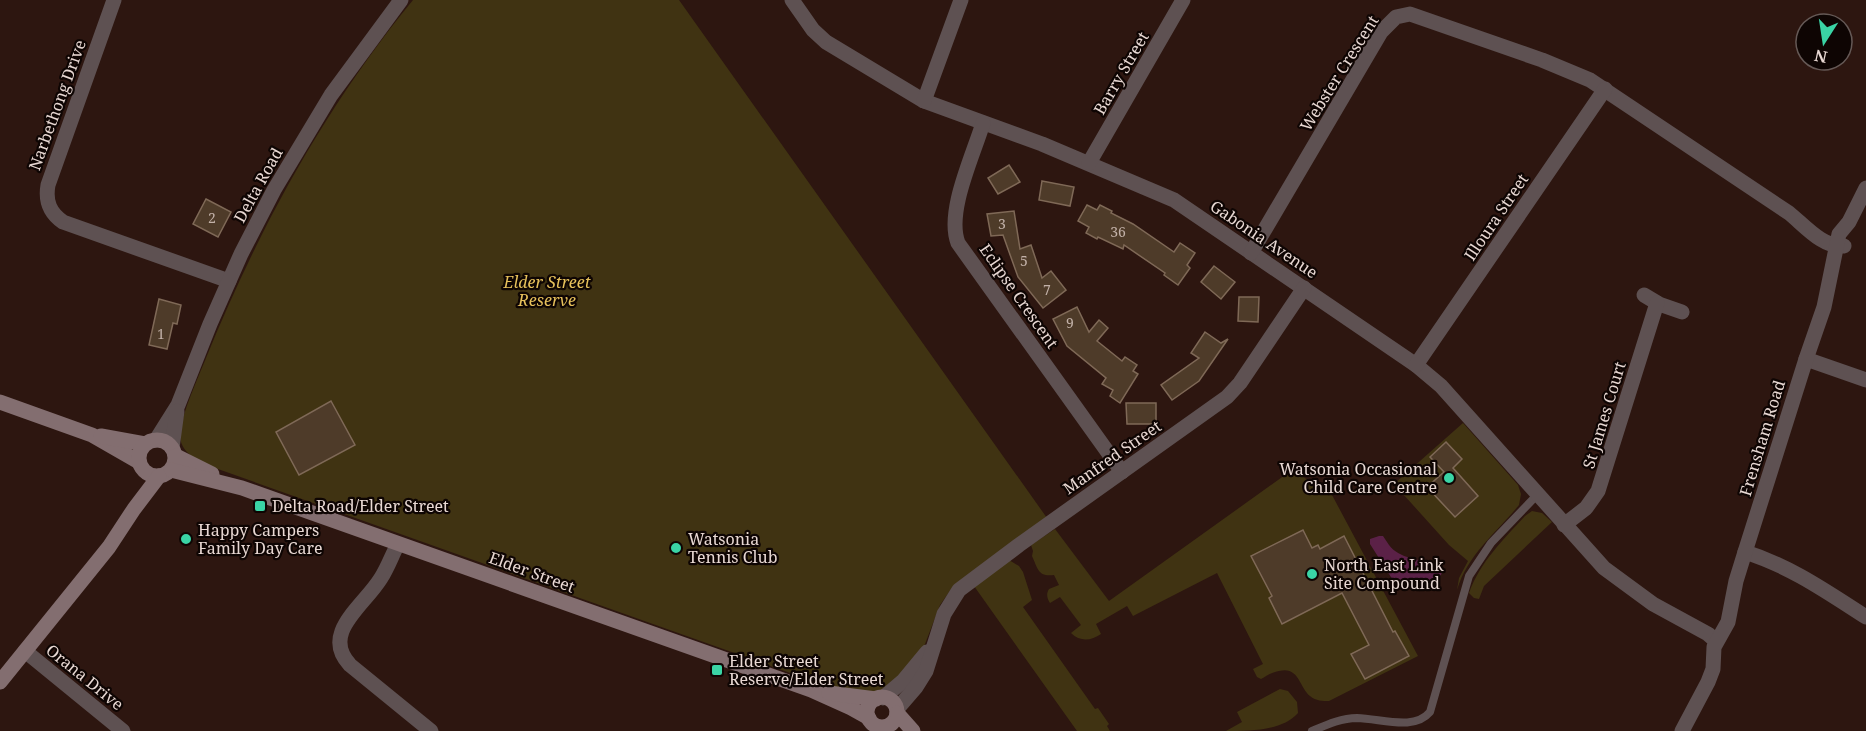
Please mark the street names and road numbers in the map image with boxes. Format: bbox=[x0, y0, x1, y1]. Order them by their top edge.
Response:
street label: Webster Crescent bbox=[1294, 11, 1384, 135]
street label: Barry Street bbox=[1088, 27, 1154, 118]
street label: Narbethong Drive bbox=[23, 37, 91, 173]
street label: Delta Road bbox=[228, 143, 288, 226]
street label: Illoura Street bbox=[1459, 169, 1533, 265]
street label: Gabonia Avenue bbox=[1206, 195, 1322, 283]
street label: Eclipse Crescent bbox=[975, 239, 1064, 353]
street label: St James Court bbox=[1577, 359, 1631, 471]
street label: Frensham Road bbox=[1734, 377, 1790, 499]
street label: Manfred Street bbox=[1059, 415, 1166, 499]
street label: Elder Street bbox=[486, 546, 578, 598]
street label: Orana Drive bbox=[42, 639, 128, 715]

